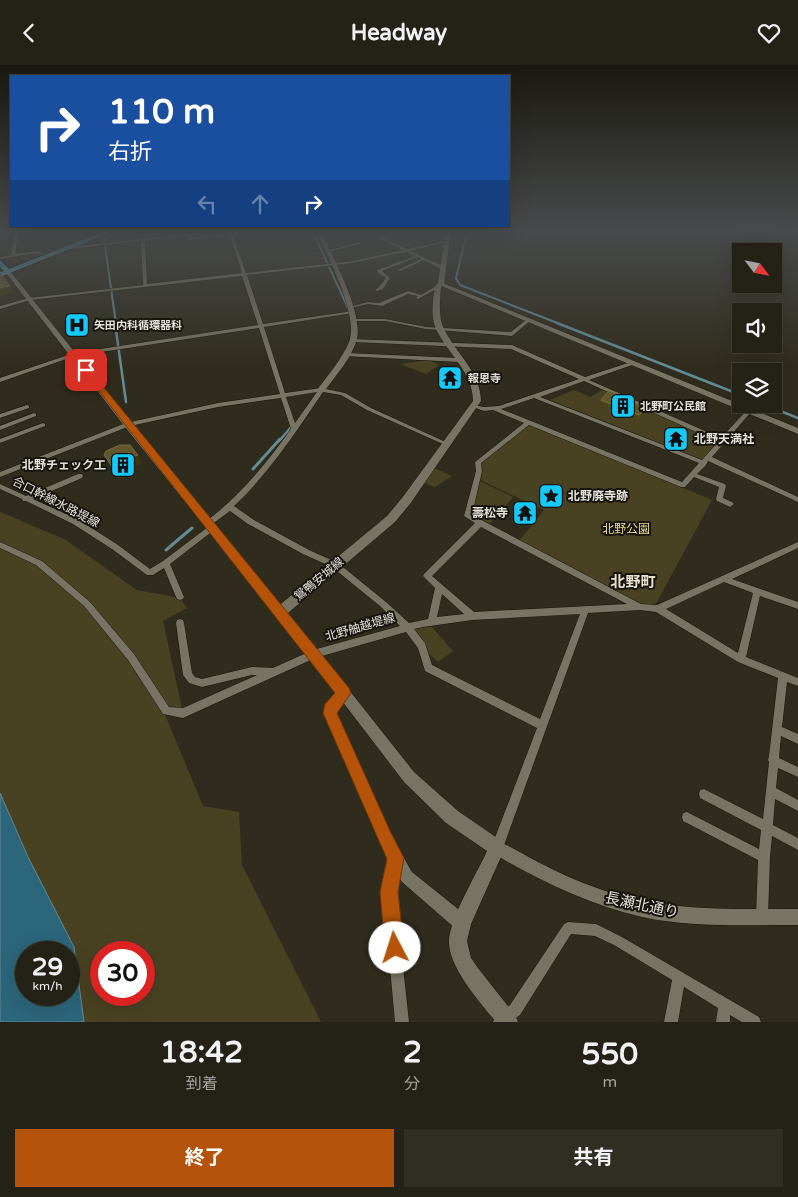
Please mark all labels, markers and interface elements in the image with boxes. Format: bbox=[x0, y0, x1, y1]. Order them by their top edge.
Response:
icon: back bbox=[15, 19, 43, 47]
icon: heart bbox=[755, 19, 783, 47]
text: Headway bbox=[351, 20, 447, 46]
text: 110 m bbox=[108, 91, 215, 133]
icon: right bbox=[25, 95, 90, 160]
text: 右折 bbox=[108, 139, 152, 165]
icon: left bbox=[193, 190, 221, 218]
icon: ahead bbox=[246, 190, 274, 218]
icon: right bbox=[299, 190, 327, 218]
north arrow bbox=[732, 243, 782, 293]
map controls bbox=[732, 243, 782, 413]
button: sound bbox=[732, 303, 782, 353]
hospital icon: 矢田内科循環器科 bbox=[64, 312, 90, 338]
place label: 矢田内科循環器科 bbox=[94, 319, 182, 332]
pin bbox=[65, 349, 107, 391]
icon: arrive bbox=[72, 356, 100, 384]
button: layers bbox=[732, 363, 782, 413]
temple icon: 報恩寺 bbox=[437, 365, 463, 391]
place label: 報恩寺 bbox=[468, 372, 501, 385]
building icon: 北野町公民館 bbox=[610, 393, 636, 419]
place label: 北野町公民館 bbox=[640, 400, 706, 413]
temple icon: 北野天満社 bbox=[663, 426, 689, 452]
place label: 北野天満社 bbox=[694, 432, 754, 446]
building icon: 北野チェック工 bbox=[110, 452, 136, 478]
place label: 北野チェック工 bbox=[22, 458, 106, 472]
street label: 合口幹線水路堤線 bbox=[10, 474, 102, 530]
place icon: 北野廃寺跡 bbox=[538, 483, 564, 509]
place label: 北野廃寺跡 bbox=[568, 489, 628, 503]
temple icon: 壽松寺 bbox=[512, 500, 538, 526]
place label: 壽松寺 bbox=[472, 506, 508, 520]
park label: 北野公園 bbox=[602, 522, 650, 536]
street label: 鴛鴨安城線 bbox=[292, 554, 346, 604]
district label: 北野町 bbox=[610, 573, 656, 591]
street label: 北野舳越堤線 bbox=[323, 610, 397, 644]
street label: 長瀬北通り bbox=[603, 888, 681, 922]
position arrow bbox=[368, 921, 420, 973]
speed limit sign: 30 bbox=[90, 941, 155, 1006]
text: 29 bbox=[32, 952, 63, 982]
text: km/h bbox=[32, 979, 63, 993]
text: 18:42 bbox=[160, 1034, 243, 1071]
text: 2 bbox=[403, 1034, 422, 1071]
text: 550 bbox=[582, 1036, 638, 1073]
text: m bbox=[603, 1072, 617, 1092]
text: 到着 bbox=[185, 1074, 217, 1094]
text: 分 bbox=[404, 1074, 420, 1094]
button: 終了 bbox=[15, 1129, 394, 1187]
button: 共有 bbox=[404, 1129, 783, 1187]

